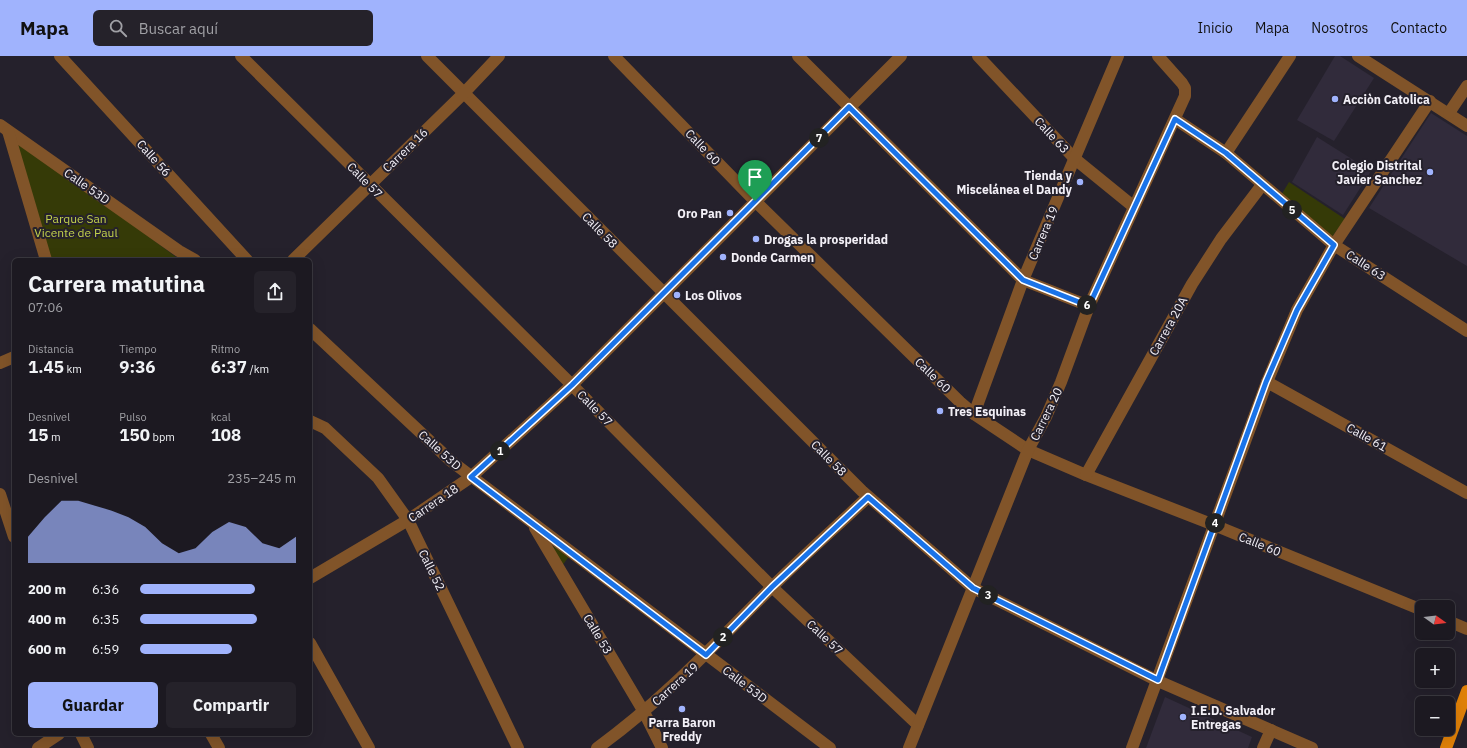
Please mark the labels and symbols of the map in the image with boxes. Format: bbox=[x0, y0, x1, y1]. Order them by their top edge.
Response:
place label: Acciòn Catolica bbox=[1343, 92, 1430, 107]
marker: Acciòn Catolica bbox=[1330, 94, 1340, 104]
street label: Calle 63 bbox=[1031, 114, 1073, 156]
street label: Carrera 16 bbox=[379, 125, 431, 175]
street label: Calle 60 bbox=[682, 126, 724, 168]
pin: 7 bbox=[809, 128, 829, 148]
street label: Calle 56 bbox=[134, 137, 174, 179]
place label: Colegio Distrital Javier Sanchez bbox=[1332, 158, 1422, 187]
street label: Calle 57 bbox=[344, 159, 386, 201]
pin bbox=[738, 160, 772, 201]
street label: Calle 53D bbox=[61, 165, 113, 207]
marker: Colegio Distrital Javier Sanchez bbox=[1425, 167, 1435, 177]
place label: Tienda y Miscelánea el Dandy bbox=[957, 168, 1073, 197]
marker: Tienda y Miscelánea el Dandy bbox=[1075, 177, 1085, 187]
pin: 5 bbox=[1282, 200, 1302, 220]
street label: Carrera 19 bbox=[1025, 204, 1061, 262]
place label: Oro Pan bbox=[677, 206, 722, 221]
marker: Oro Pan bbox=[725, 208, 735, 218]
street label: Calle 58 bbox=[579, 209, 621, 251]
park label: Parque San Vicente de Paul bbox=[34, 211, 118, 240]
place label: Drogas la prosperidad bbox=[764, 232, 888, 247]
marker: Drogas la prosperidad bbox=[751, 234, 761, 244]
street label: Calle 63 bbox=[1343, 247, 1389, 283]
place label: Donde Carmen bbox=[731, 250, 814, 265]
marker: Donde Carmen bbox=[718, 252, 728, 262]
place label: Los Olivos bbox=[685, 288, 742, 303]
marker: Los Olivos bbox=[672, 290, 682, 300]
street label: Carrera 20A bbox=[1146, 294, 1190, 358]
pin: 6 bbox=[1077, 295, 1097, 315]
street label: Calle 60 bbox=[912, 354, 954, 396]
street label: Carrera 20 bbox=[1027, 385, 1065, 443]
street label: Calle 57 bbox=[574, 387, 616, 429]
place label: Tres Esquinas bbox=[948, 404, 1026, 419]
marker: Tres Esquinas bbox=[935, 406, 945, 416]
street label: Calle 61 bbox=[1344, 420, 1390, 454]
street label: Calle 53D bbox=[416, 427, 464, 473]
street label: Calle 58 bbox=[808, 437, 850, 479]
pin: 1 bbox=[490, 441, 510, 461]
street label: Carrera 18 bbox=[405, 481, 461, 525]
pin: 4 bbox=[1205, 513, 1225, 533]
street label: Calle 60 bbox=[1237, 529, 1283, 559]
street label: Calle 52 bbox=[416, 547, 448, 593]
pin: 3 bbox=[978, 585, 998, 605]
north arrow bbox=[1415, 600, 1455, 640]
street label: Calle 53 bbox=[580, 611, 616, 657]
street label: Calle 57 bbox=[804, 616, 846, 658]
pin: 2 bbox=[713, 627, 733, 647]
street label: Carrera 19 bbox=[649, 659, 701, 709]
street label: Calle 53D bbox=[720, 662, 770, 706]
place label: I.E.D. Salvador Entregas bbox=[1191, 703, 1275, 732]
marker: Parra Baron Freddy bbox=[677, 704, 687, 714]
marker: I.E.D. Salvador Entregas bbox=[1178, 712, 1188, 722]
place label: Parra Baron Freddy bbox=[648, 715, 716, 744]

